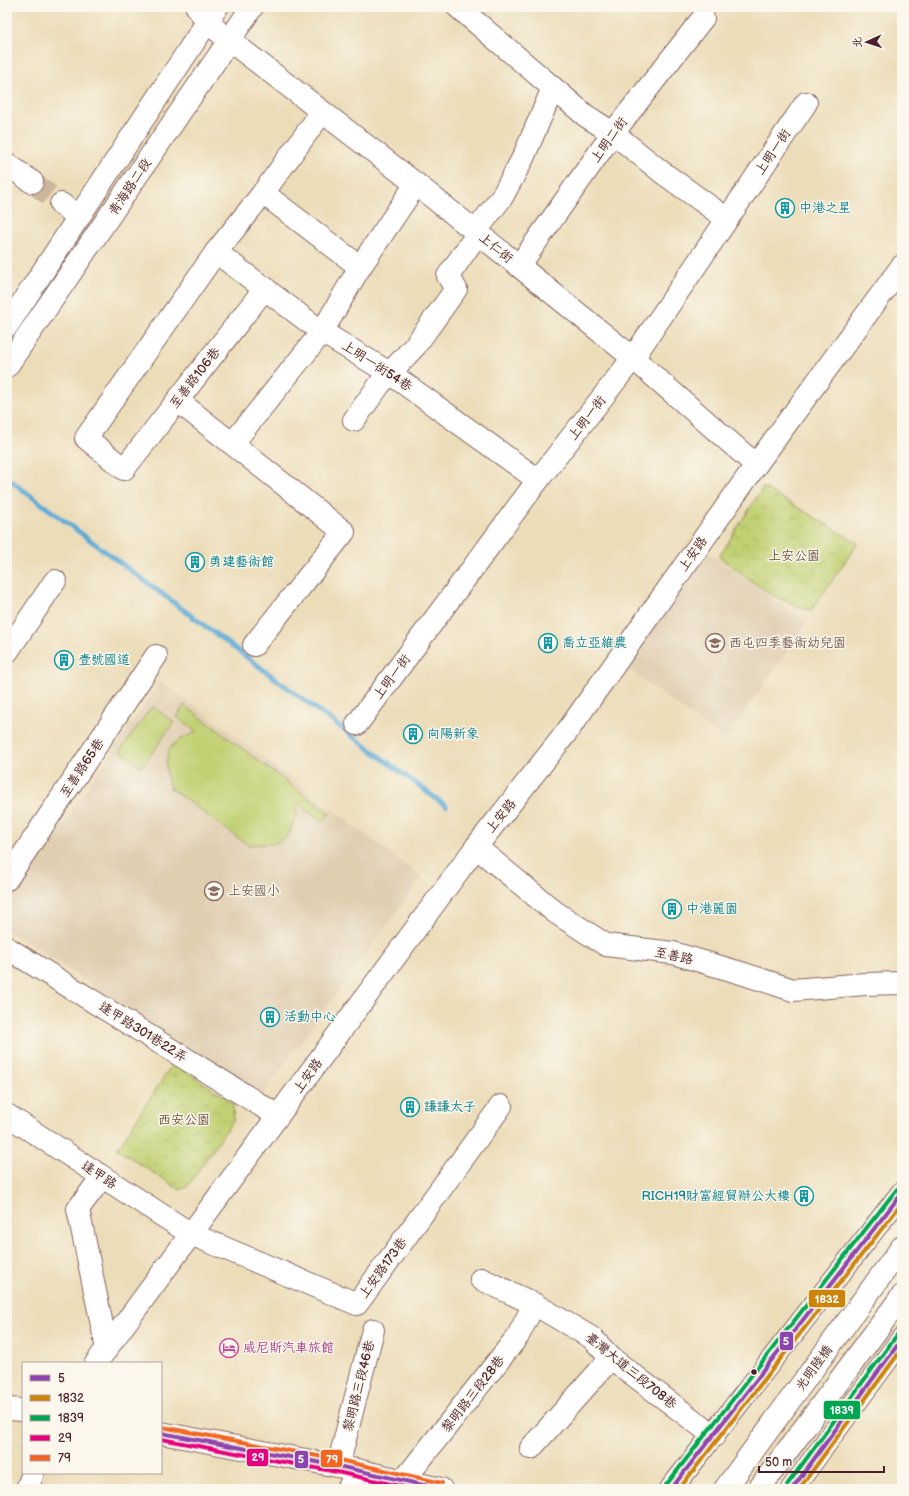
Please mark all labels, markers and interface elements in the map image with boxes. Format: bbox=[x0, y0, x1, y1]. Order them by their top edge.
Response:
north arrow bbox=[847, 22, 887, 62]
text: 北 bbox=[851, 37, 864, 48]
street label: 上明二街 bbox=[587, 114, 631, 166]
street label: 上明一街 bbox=[752, 126, 794, 178]
street label: 青海路二段 bbox=[105, 156, 155, 218]
building icon: 中港之星 bbox=[774, 197, 796, 219]
place label: 中港之星 bbox=[799, 200, 851, 216]
street label: 上仁街 bbox=[476, 230, 516, 266]
street label: 上明一街54巷 bbox=[339, 337, 415, 395]
street label: 至善路106巷 bbox=[166, 344, 224, 412]
street label: 上明一街 bbox=[565, 393, 609, 443]
street label: 上安路 bbox=[675, 533, 711, 575]
park label: 上安公園 bbox=[768, 548, 820, 564]
building icon: 勇建藝術館 bbox=[184, 551, 206, 573]
place label: 勇建藝術館 bbox=[209, 554, 274, 570]
building icon: 喬立亞維農 bbox=[537, 632, 559, 654]
school or university icon: 西屯四季藝術幼兒園 bbox=[704, 632, 726, 654]
place label: 喬立亞維農 bbox=[562, 635, 627, 651]
place label: 西屯四季藝術幼兒園 bbox=[729, 635, 846, 651]
building icon: 壹號國道 bbox=[53, 649, 75, 671]
street label: 上明一街 bbox=[370, 651, 414, 703]
place label: 壹號國道 bbox=[78, 652, 130, 668]
building icon: 向陽新象 bbox=[402, 723, 424, 745]
place label: 向陽新象 bbox=[427, 726, 479, 742]
street label: 至善路65巷 bbox=[57, 736, 107, 800]
street label: 上安路 bbox=[483, 796, 519, 836]
school or university icon: 上安國小 bbox=[203, 880, 225, 902]
place label: 上安國小 bbox=[228, 883, 280, 899]
building icon: 中港麗園 bbox=[661, 898, 683, 920]
place label: 中港麗園 bbox=[686, 901, 738, 917]
street label: 至善路 bbox=[653, 944, 695, 968]
street label: 逢甲路301巷22弄 bbox=[96, 998, 190, 1066]
building icon: 活動中心 bbox=[259, 1006, 281, 1028]
place label: 活動中心 bbox=[284, 1009, 336, 1025]
street label: 上安路 bbox=[290, 1056, 326, 1096]
building icon: 謙謙太子 bbox=[399, 1096, 421, 1118]
place label: 謙謙太子 bbox=[424, 1099, 476, 1115]
park label: 西安公園 bbox=[158, 1112, 210, 1128]
street label: 逢甲路 bbox=[78, 1158, 120, 1192]
building icon: RICH19財富經貿辦公大樓 bbox=[793, 1185, 815, 1207]
place label: RICH19財富經貿辦公大樓 bbox=[641, 1188, 790, 1204]
street label: 上安路173巷 bbox=[356, 1234, 410, 1302]
line badge: 1832 bbox=[808, 1289, 846, 1308]
text: 1832 bbox=[815, 1293, 840, 1306]
street label: 臺灣大道三段708巷 bbox=[582, 1329, 680, 1413]
line badge: 5 bbox=[779, 1331, 794, 1351]
text: 5 bbox=[783, 1335, 790, 1348]
hotel icon: 威尼斯汽車旅館 bbox=[218, 1337, 240, 1359]
street label: 黎明路三段46巷 bbox=[340, 1339, 378, 1433]
place label: 威尼斯汽車旅館 bbox=[243, 1340, 334, 1356]
street label: 光明陸橋 bbox=[792, 1342, 836, 1394]
street label: 黎明路三段28巷 bbox=[438, 1352, 508, 1436]
legend bbox=[22, 1362, 162, 1474]
unlabelled marker bbox=[749, 1367, 759, 1377]
text: 5 bbox=[58, 1371, 65, 1386]
text: 1832 bbox=[58, 1391, 84, 1406]
line badge: 1839 bbox=[823, 1400, 861, 1420]
text: 1839 bbox=[830, 1404, 854, 1417]
text: 1839 bbox=[58, 1411, 84, 1426]
text: 29 bbox=[58, 1431, 72, 1446]
line badge: 29 bbox=[246, 1448, 269, 1467]
scale bar bbox=[759, 1448, 884, 1474]
line badge: 79 bbox=[320, 1449, 343, 1468]
line badge: 5 bbox=[294, 1450, 309, 1469]
text: 79 bbox=[58, 1451, 71, 1466]
text: 29 bbox=[251, 1451, 265, 1464]
text: 5 bbox=[298, 1453, 305, 1466]
text: 79 bbox=[326, 1453, 338, 1466]
text: 50 m bbox=[765, 1455, 792, 1470]

